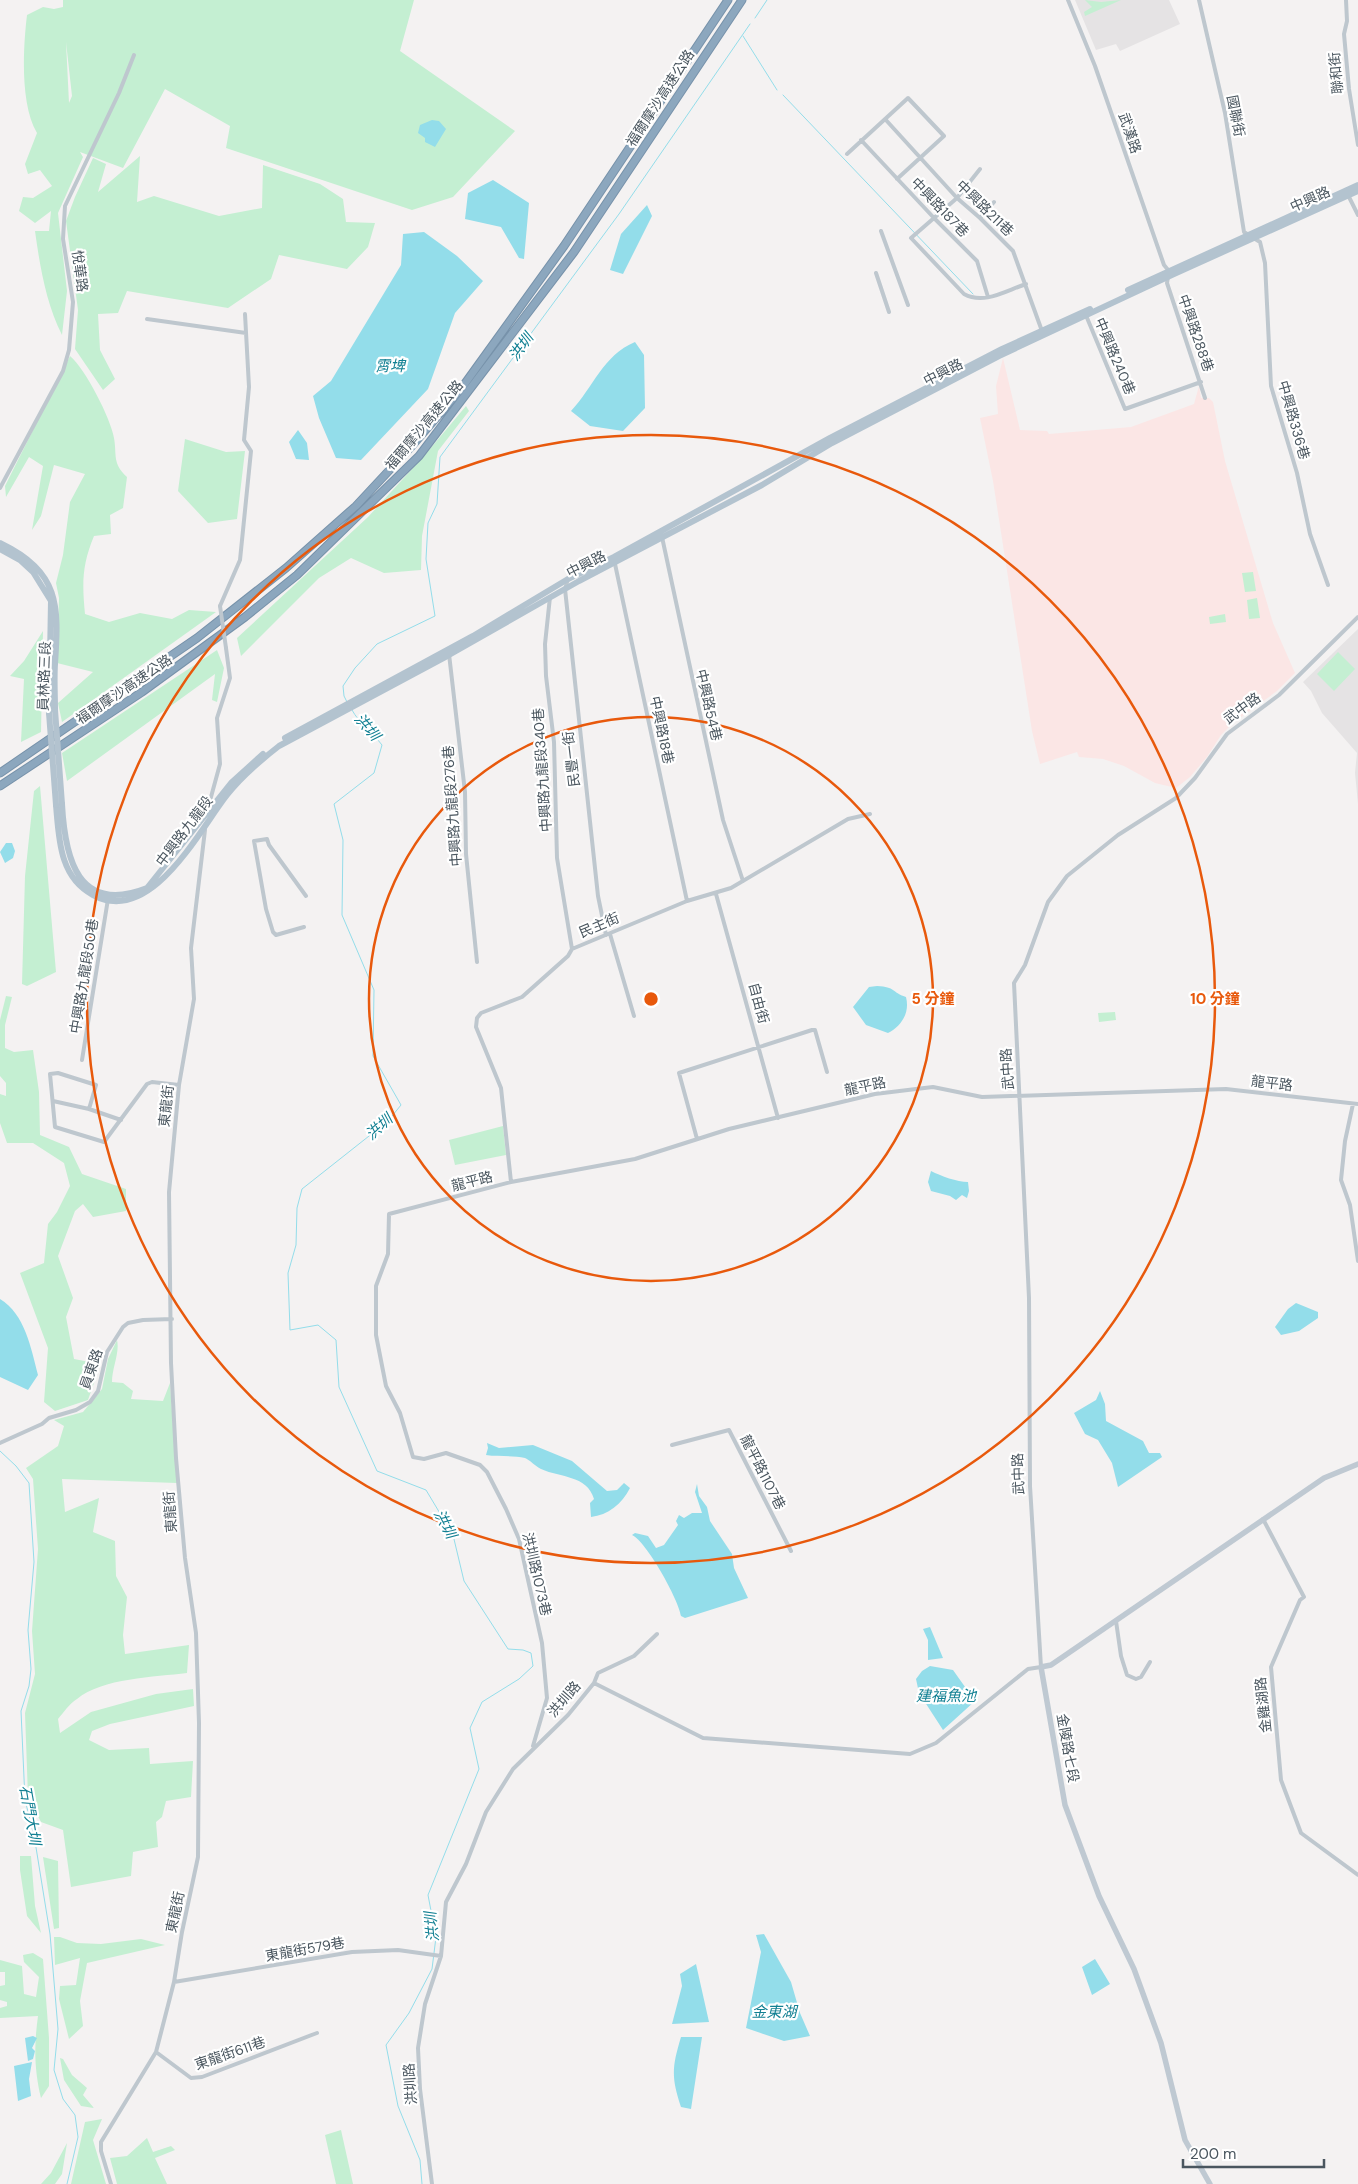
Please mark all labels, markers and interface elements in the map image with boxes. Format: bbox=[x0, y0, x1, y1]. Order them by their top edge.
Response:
street label: 福爾摩沙高速公路 bbox=[622, 46, 698, 150]
street label: 聯和街 bbox=[1325, 51, 1347, 95]
street label: 國聯街 bbox=[1223, 94, 1249, 138]
street label: 武漢路 bbox=[1115, 110, 1145, 156]
street label: 中興路187巷 bbox=[907, 173, 973, 241]
street label: 中興路211巷 bbox=[953, 176, 1017, 240]
street label: 中興路 bbox=[1287, 182, 1333, 216]
street label: 悅華路 bbox=[68, 249, 92, 293]
street label: 中興路288巷 bbox=[1174, 292, 1218, 374]
street label: 中興路240巷 bbox=[1091, 315, 1139, 397]
water label: 洪圳 bbox=[504, 327, 539, 365]
street label: 中興路 bbox=[920, 354, 966, 390]
water label: 霄埤 bbox=[375, 356, 407, 376]
street label: 福爾摩沙高速公路 bbox=[381, 376, 467, 474]
street label: 中興路336巷 bbox=[1274, 378, 1314, 462]
street label: 中興路 bbox=[563, 546, 609, 582]
street label: 員林路三段 bbox=[34, 641, 54, 711]
street label: 福爾摩沙高速公路 bbox=[73, 650, 175, 728]
street label: 中興路54巷 bbox=[692, 667, 726, 743]
street label: 武中路 bbox=[1220, 688, 1264, 728]
street label: 中興路18巷 bbox=[646, 694, 678, 766]
street label: 中興路九龍段340巷 bbox=[529, 707, 555, 833]
water label: 洪圳 bbox=[350, 709, 386, 746]
street label: 民豐一街 bbox=[559, 730, 583, 788]
street label: 中興路九龍段276巷 bbox=[439, 745, 465, 867]
street label: 中興路九龍段 bbox=[152, 792, 216, 870]
street label: 民主街 bbox=[576, 909, 622, 941]
street label: 中興路九龍段50巷 bbox=[66, 917, 102, 1035]
street label: 自由街 bbox=[745, 980, 773, 1026]
text: 5 分鐘 bbox=[912, 989, 954, 1009]
text: 10 分鐘 bbox=[1190, 989, 1240, 1009]
centre of rings bbox=[642, 990, 660, 1008]
street label: 武中路 bbox=[997, 1047, 1017, 1091]
street label: 龍平路 bbox=[1250, 1072, 1294, 1094]
street label: 龍平路 bbox=[843, 1073, 887, 1099]
street label: 東龍街 bbox=[155, 1084, 177, 1128]
water label: 洪圳 bbox=[361, 1108, 398, 1144]
street label: 龍平路 bbox=[449, 1167, 495, 1195]
street label: 員東路 bbox=[76, 1346, 106, 1392]
street label: 龍平路1107巷 bbox=[736, 1432, 790, 1512]
street label: 武中路 bbox=[1008, 1453, 1028, 1495]
street label: 東龍街 bbox=[160, 1490, 180, 1534]
water label: 洪圳 bbox=[429, 1506, 462, 1544]
street label: 洪圳路1073巷 bbox=[519, 1530, 555, 1618]
street label: 金雞湖路 bbox=[1251, 1676, 1275, 1734]
street label: 洪圳路 bbox=[543, 1677, 585, 1721]
water label: 建福魚池 bbox=[916, 1686, 978, 1706]
street label: 金陵路七段 bbox=[1053, 1712, 1083, 1784]
water label: 石門大圳 bbox=[15, 1784, 45, 1848]
street label: 東龍街 bbox=[162, 1890, 188, 1934]
water label: 洪圳 bbox=[420, 1909, 444, 1943]
street label: 東龍街579巷 bbox=[264, 1933, 346, 1965]
water label: 金東湖 bbox=[751, 2002, 798, 2022]
street label: 東龍街611巷 bbox=[192, 2033, 268, 2073]
street label: 洪圳路 bbox=[400, 2062, 420, 2106]
scale bar bbox=[1183, 2136, 1324, 2168]
text: 200 m bbox=[1190, 2144, 1236, 2164]

